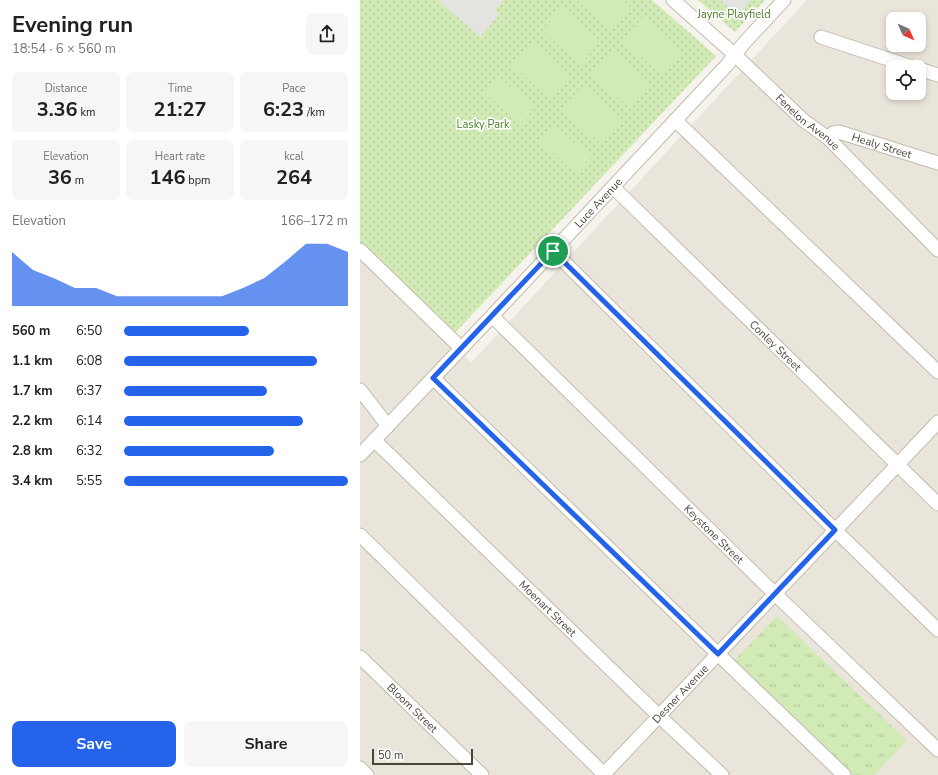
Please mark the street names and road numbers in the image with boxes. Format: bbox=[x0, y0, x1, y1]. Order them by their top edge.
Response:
street label: Fenelon Avenue bbox=[772, 91, 843, 154]
street label: Healy Street bbox=[850, 129, 913, 162]
street label: Luce Avenue bbox=[571, 175, 626, 231]
street label: Conley Street bbox=[746, 317, 804, 375]
street label: Keystone Street bbox=[680, 502, 747, 567]
street label: Moenart Street bbox=[516, 577, 580, 640]
street label: Desner Avenue bbox=[649, 661, 712, 727]
street label: Bloom Street bbox=[383, 680, 441, 736]

